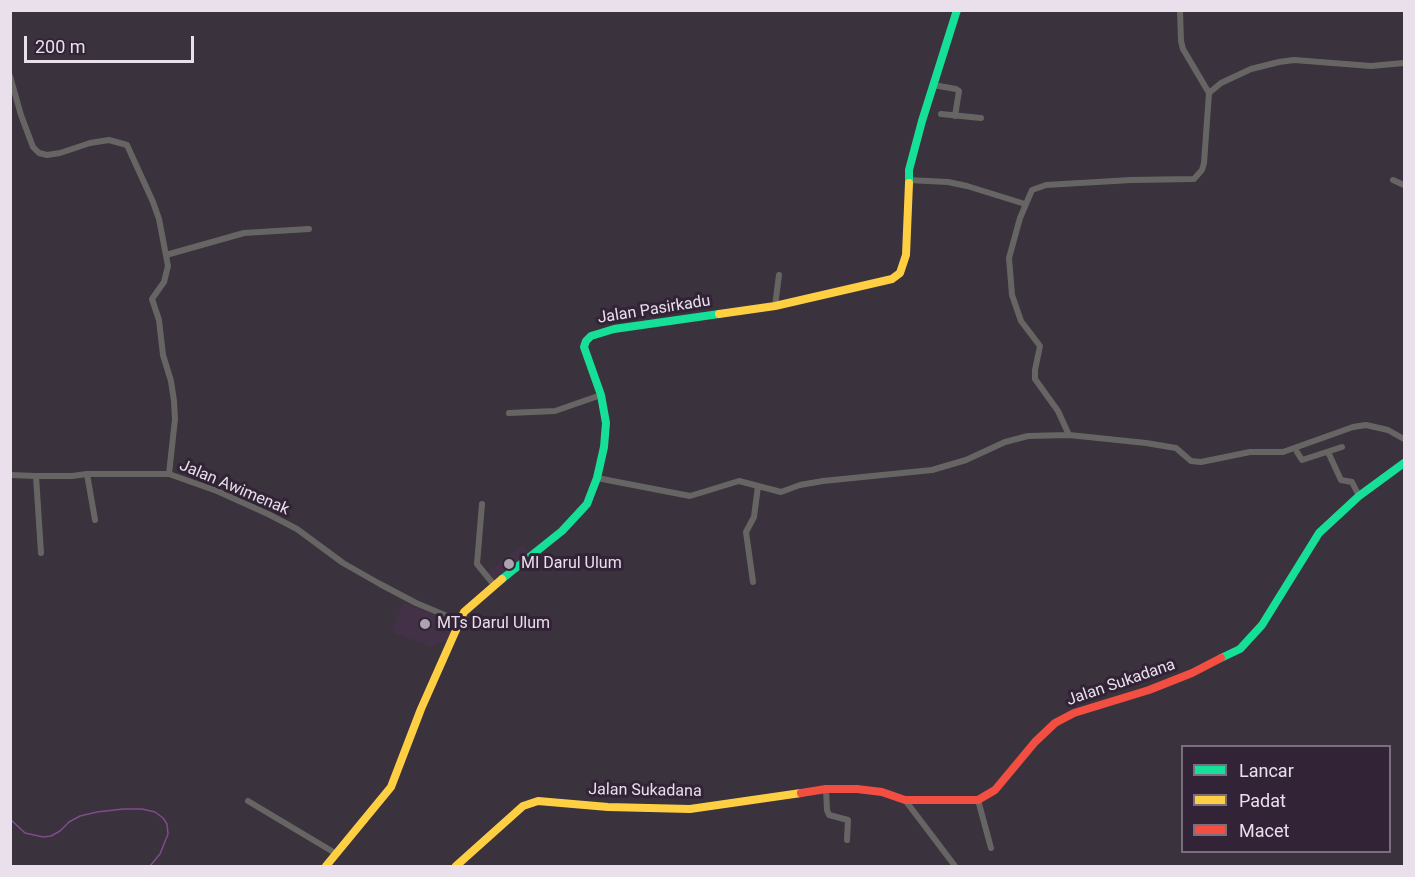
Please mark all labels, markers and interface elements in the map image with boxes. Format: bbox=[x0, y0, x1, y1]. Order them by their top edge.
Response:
scale bar bbox=[27, 24, 196, 62]
text: 200 m bbox=[35, 36, 86, 57]
street label: Jalan Pasirkadu bbox=[596, 292, 712, 328]
street label: Jalan Awimenak bbox=[176, 456, 292, 520]
place label: MI Darul Ulum bbox=[521, 554, 622, 574]
marker: MI Darul Ulum bbox=[502, 557, 516, 571]
place label: MTs Darul Ulum bbox=[437, 614, 550, 634]
marker: MTs Darul Ulum bbox=[418, 617, 432, 631]
street label: Jalan Sukadana bbox=[1064, 655, 1178, 711]
legend bbox=[1181, 745, 1391, 853]
text: Lancar bbox=[1239, 760, 1294, 781]
street label: Jalan Sukadana bbox=[588, 780, 702, 802]
text: Padat bbox=[1239, 790, 1286, 811]
text: Macet bbox=[1239, 820, 1289, 841]

